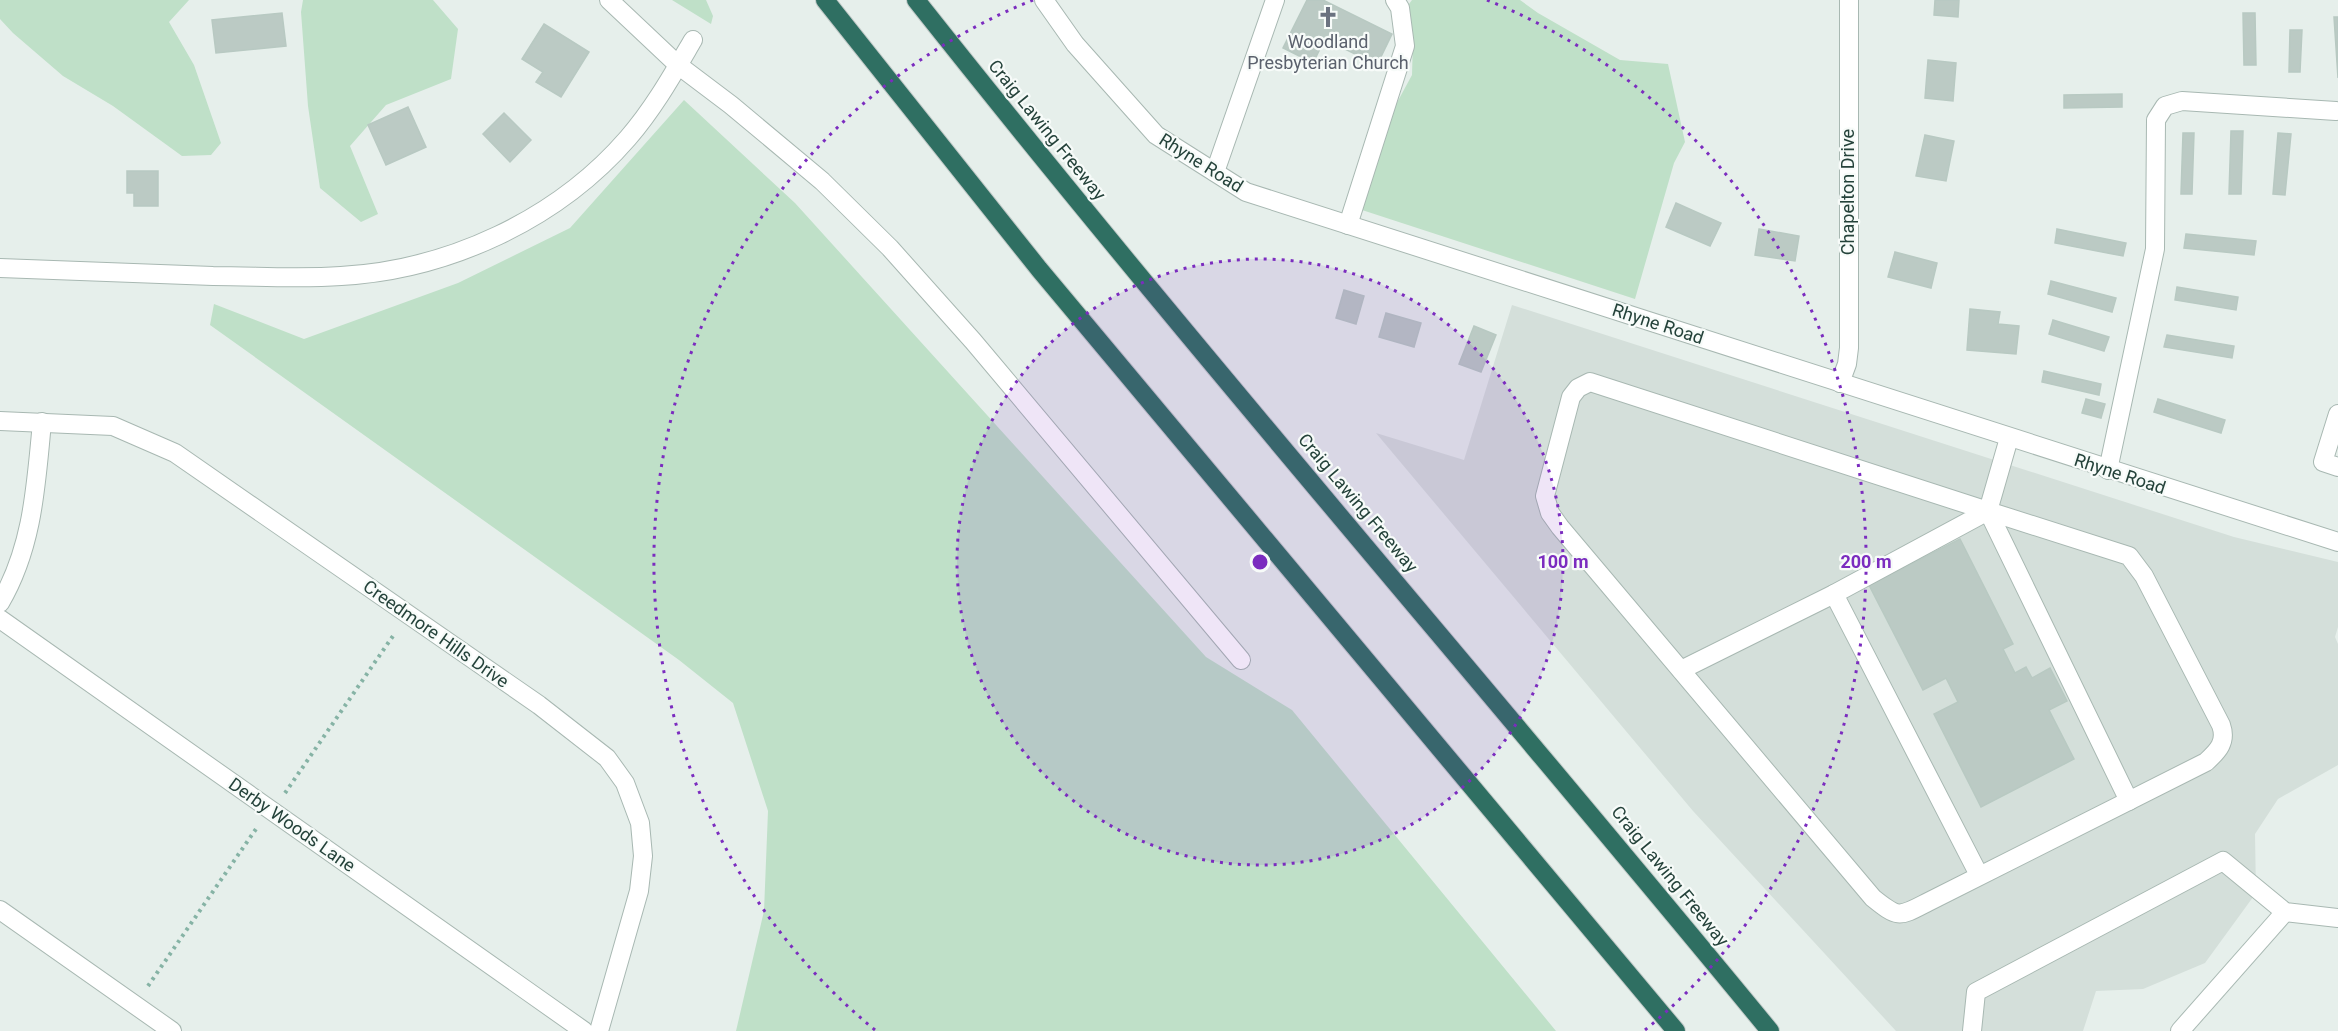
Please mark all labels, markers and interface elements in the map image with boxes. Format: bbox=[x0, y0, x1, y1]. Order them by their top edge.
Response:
church icon: Woodland Presbyterian Church bbox=[1316, 5, 1340, 29]
place label: Woodland Presbyterian Church bbox=[1247, 31, 1409, 73]
street label: Craig Lawing Freeway bbox=[984, 55, 1111, 204]
street label: Rhyne Road bbox=[1156, 129, 1247, 197]
street label: Chapelton Drive bbox=[1837, 129, 1858, 255]
street label: Rhyne Road bbox=[1610, 299, 1706, 348]
street label: Craig Lawing Freeway bbox=[1294, 429, 1423, 577]
street label: Rhyne Road bbox=[2072, 449, 2168, 498]
text: 100 m bbox=[1537, 551, 1589, 572]
text: 200 m bbox=[1840, 551, 1892, 572]
centre of rings bbox=[1250, 552, 1270, 572]
street label: Creedmore Hills Drive bbox=[359, 575, 513, 692]
street label: Derby Woods Lane bbox=[225, 773, 360, 876]
street label: Craig Lawing Freeway bbox=[1607, 801, 1734, 950]

